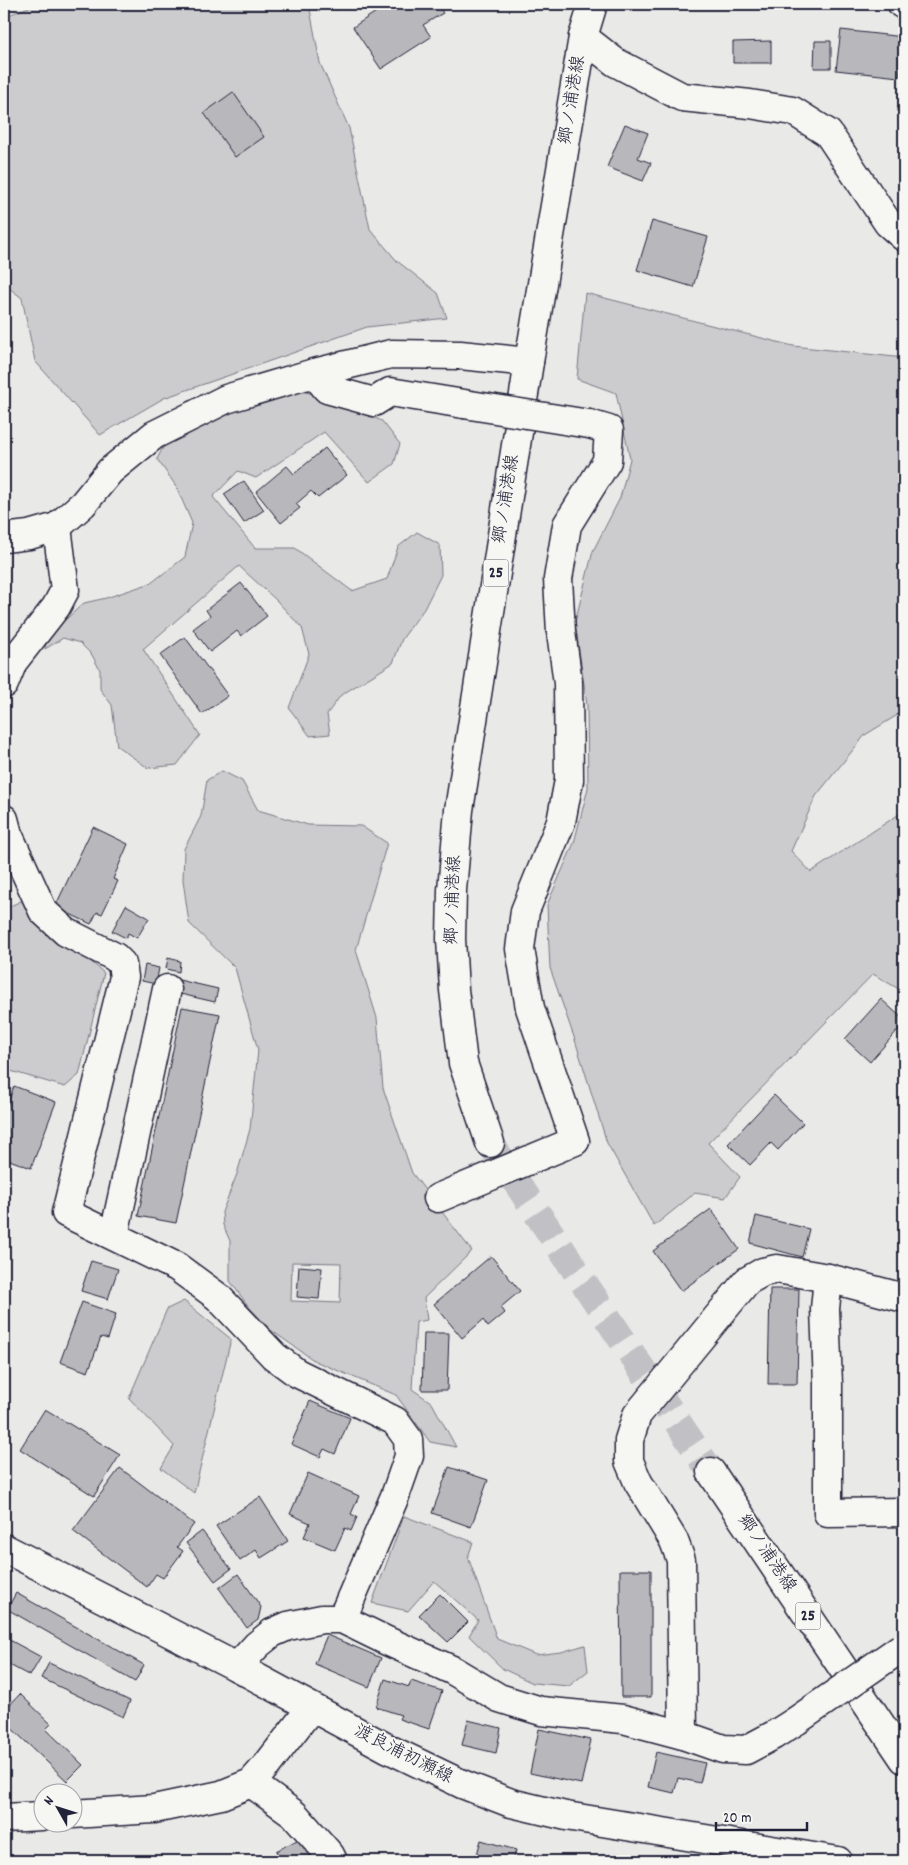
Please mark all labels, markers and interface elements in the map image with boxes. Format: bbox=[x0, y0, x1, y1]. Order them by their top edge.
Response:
street label: 郷ノ浦港線 bbox=[554, 54, 592, 146]
street label: 郷ノ浦港線 bbox=[488, 453, 526, 545]
road number: 25 bbox=[484, 560, 508, 586]
street label: 郷ノ浦港線 bbox=[440, 855, 468, 945]
street label: 郷ノ浦港線 bbox=[730, 1510, 802, 1598]
road number: 25 bbox=[796, 1602, 820, 1630]
street label: 渡良浦初瀬線 bbox=[349, 1719, 457, 1791]
north arrow bbox=[32, 1782, 82, 1832]
text: N bbox=[40, 1792, 59, 1810]
scale bar bbox=[716, 1800, 807, 1832]
text: 20 m bbox=[723, 1808, 751, 1830]

